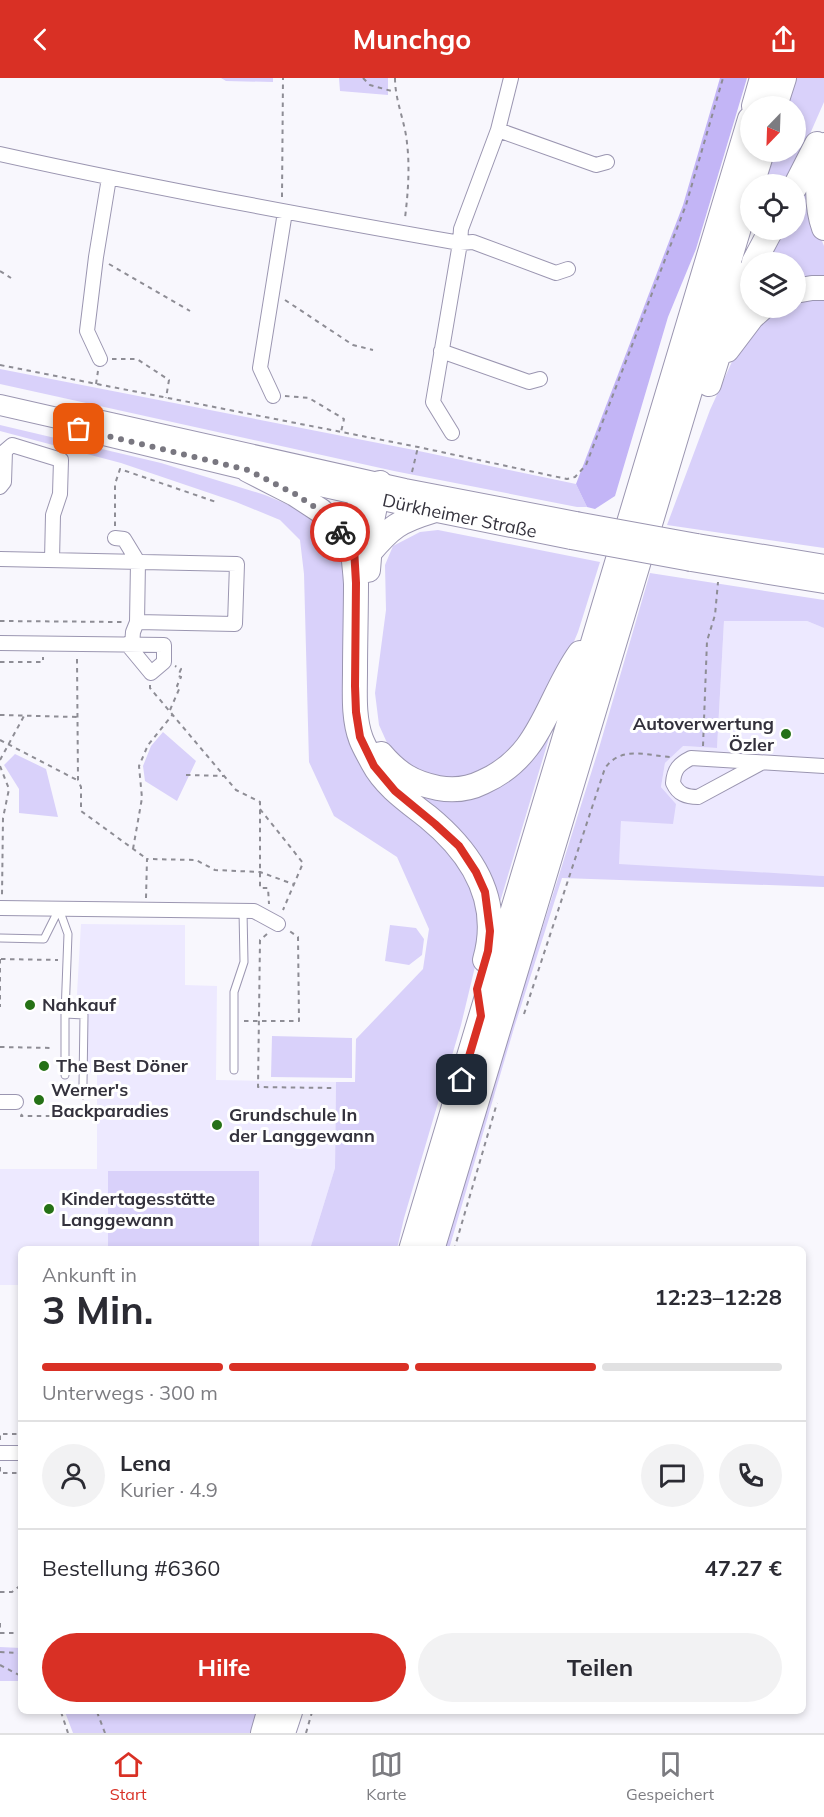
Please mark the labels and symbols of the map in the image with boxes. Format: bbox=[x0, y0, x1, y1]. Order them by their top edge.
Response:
north arrow bbox=[740, 96, 806, 162]
pin bbox=[53, 403, 104, 454]
street label: Dürkheimer Straße bbox=[380, 488, 539, 543]
courier bbox=[310, 502, 370, 562]
place label: Autoverwertung Özler bbox=[633, 712, 775, 756]
marker: Autoverwertung Özler bbox=[779, 727, 793, 741]
place label: Nahkauf bbox=[42, 993, 116, 1016]
marker: Nahkauf bbox=[23, 998, 37, 1012]
place label: The Best Döner bbox=[56, 1054, 189, 1077]
pin bbox=[436, 1054, 487, 1105]
marker: The Best Döner bbox=[37, 1059, 51, 1073]
place label: Werner's Backparadies bbox=[51, 1078, 169, 1122]
marker: Werner's Backparadies bbox=[32, 1093, 46, 1107]
place label: Grundschule In der Langgewann bbox=[229, 1103, 375, 1147]
marker: Grundschule In der Langgewann bbox=[210, 1118, 224, 1132]
place label: Kindertagesstätte Langgewann bbox=[61, 1187, 215, 1231]
marker: Kindertagesstätte Langgewann bbox=[42, 1202, 56, 1216]

